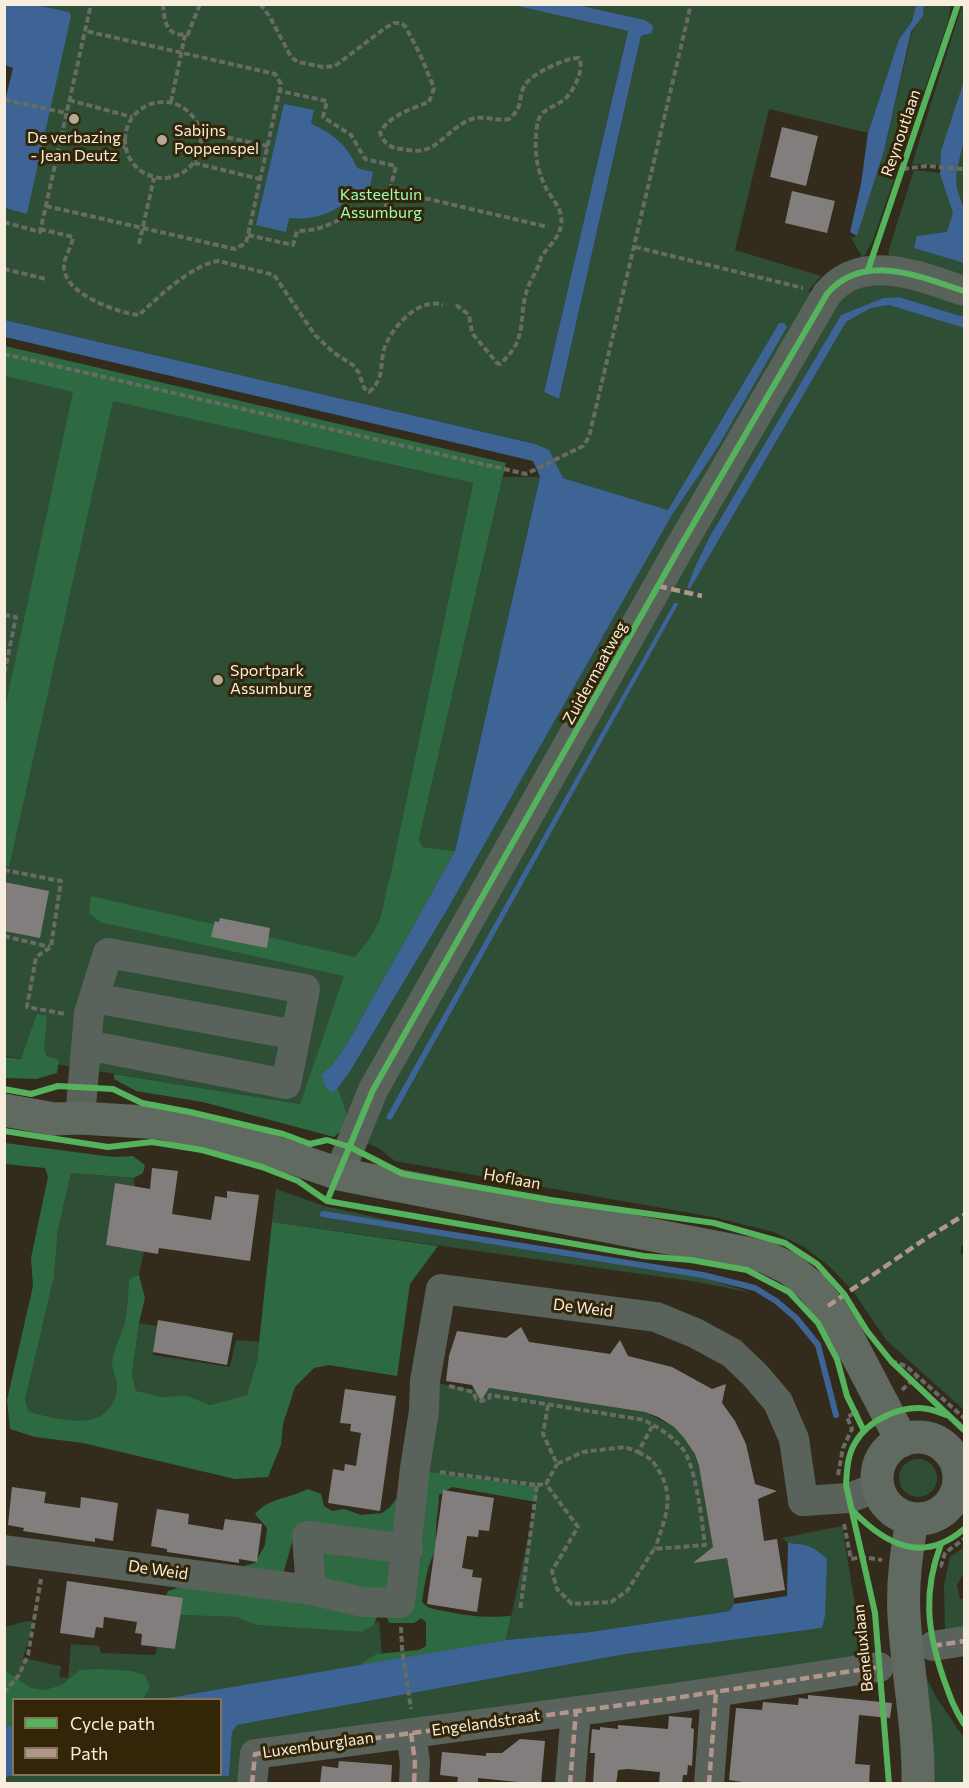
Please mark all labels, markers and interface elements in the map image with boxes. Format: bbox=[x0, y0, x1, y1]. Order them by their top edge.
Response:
street label: Reynoutlaan bbox=[877, 87, 925, 179]
marker: De verbazing - Jean Deutz bbox=[67, 112, 81, 126]
place label: Sabijns Poppenspel bbox=[174, 121, 259, 159]
place label: De verbazing - Jean Deutz bbox=[27, 128, 121, 166]
marker: Sabijns Poppenspel bbox=[155, 133, 169, 147]
park label: Kasteeltuin Assumburg bbox=[340, 185, 422, 223]
street label: Zuidermaatweg bbox=[559, 618, 631, 728]
place label: Sportpark Assumburg bbox=[230, 661, 312, 699]
marker: Sportpark Assumburg bbox=[211, 673, 225, 687]
street label: Hoflaan bbox=[482, 1165, 542, 1193]
street label: De Weid bbox=[552, 1295, 614, 1321]
street label: De Weid bbox=[127, 1556, 189, 1584]
street label: Beneluxlaan bbox=[849, 1603, 877, 1693]
legend bbox=[12, 1698, 222, 1776]
street label: Engelandstraat bbox=[430, 1706, 542, 1740]
text: Cycle path bbox=[70, 1712, 155, 1734]
street label: Luxemburglaan bbox=[261, 1728, 375, 1762]
text: Path bbox=[70, 1742, 108, 1764]

